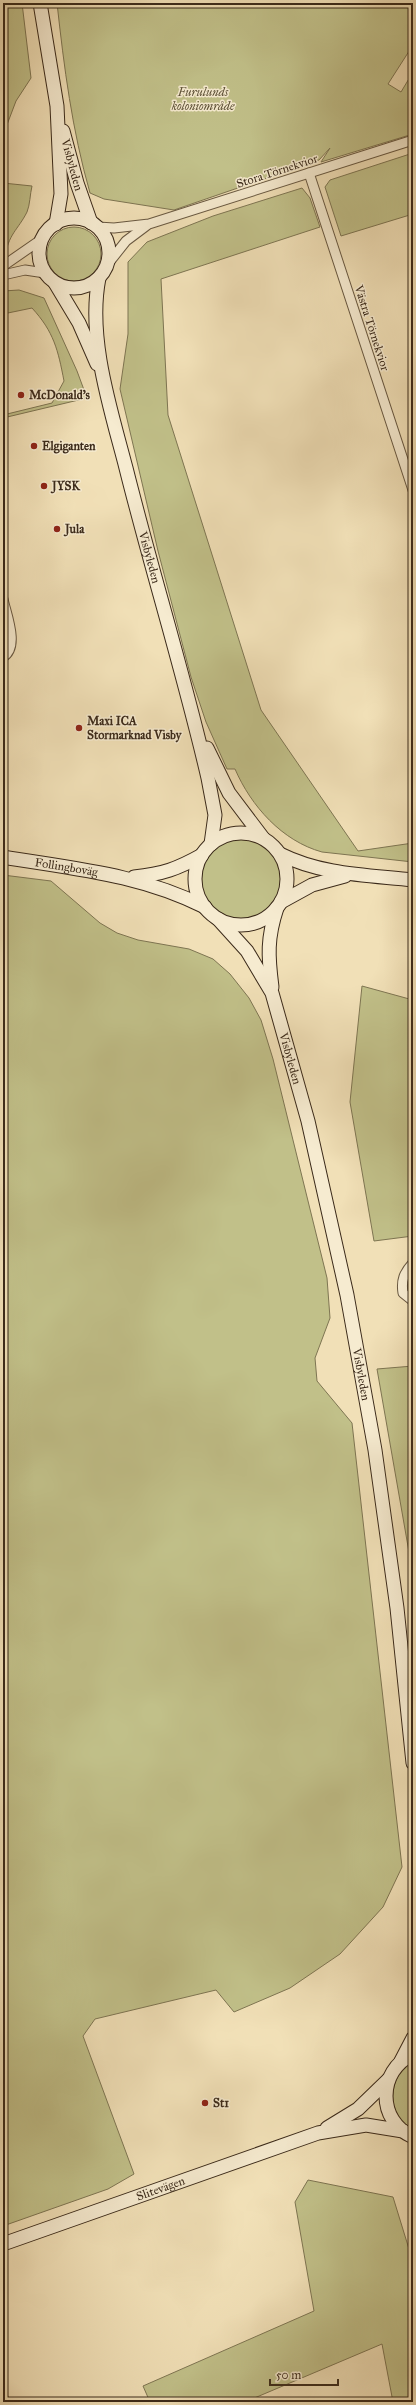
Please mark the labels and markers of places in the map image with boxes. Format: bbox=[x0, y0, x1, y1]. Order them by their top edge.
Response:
place label: McDonald's bbox=[29, 388, 91, 402]
marker: McDonald's bbox=[16, 390, 26, 400]
place label: Elgiganten bbox=[42, 439, 96, 454]
marker: Elgiganten bbox=[29, 441, 39, 451]
place label: JYSK bbox=[50, 479, 80, 494]
marker: JYSK bbox=[39, 481, 49, 491]
place label: Jula bbox=[63, 522, 85, 537]
marker: Jula bbox=[52, 524, 62, 534]
place label: Maxi ICA Stormarknad Visby bbox=[87, 714, 183, 743]
marker: Maxi ICA Stormarknad Visby bbox=[74, 723, 84, 733]
place label: St1 bbox=[213, 2096, 229, 2110]
marker: St1 bbox=[200, 2098, 210, 2108]

